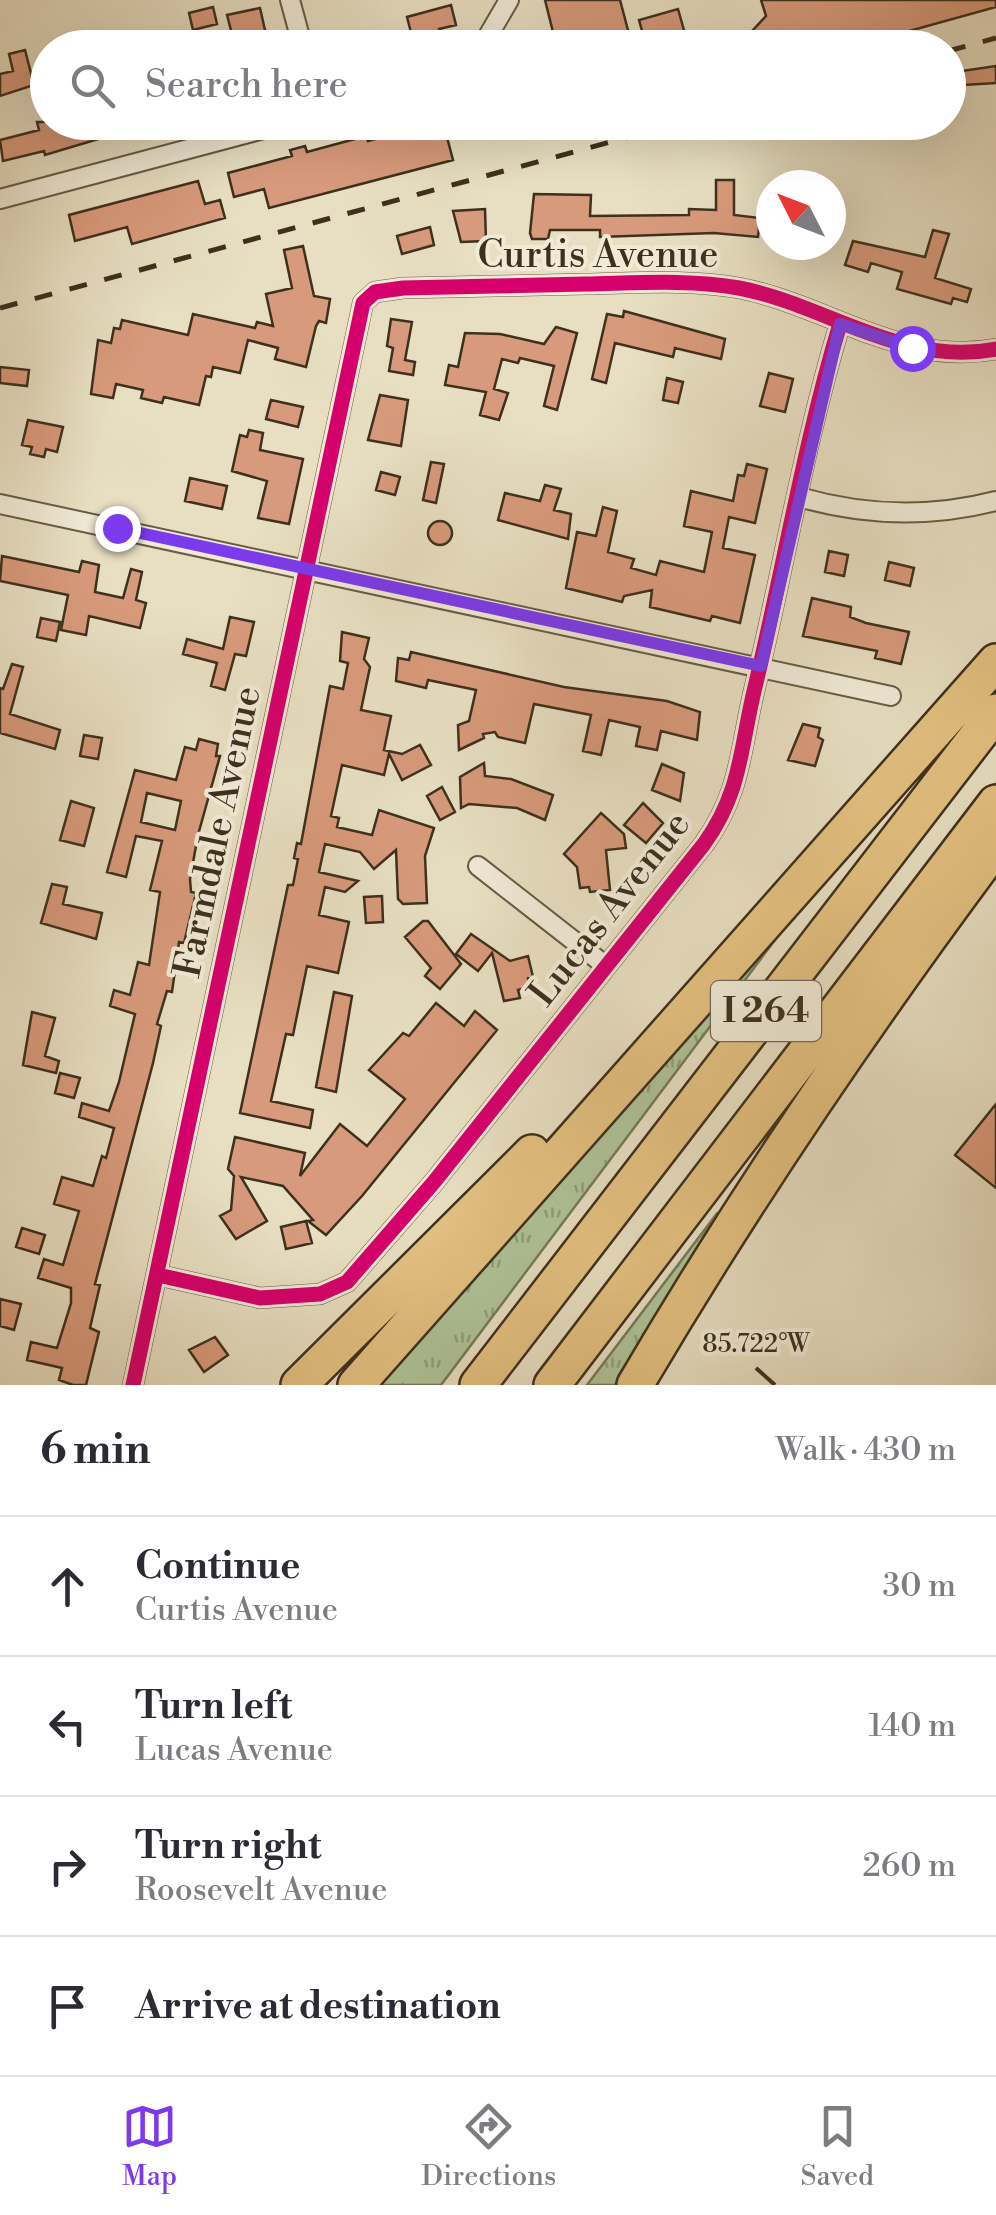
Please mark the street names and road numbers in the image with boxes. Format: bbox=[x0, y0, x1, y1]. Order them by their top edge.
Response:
street label: Curtis Avenue bbox=[478, 232, 718, 279]
street label: Farmdale Avenue bbox=[164, 682, 272, 982]
street label: Lucas Avenue bbox=[519, 802, 701, 1016]
road number: I 264 bbox=[711, 981, 821, 1041]

